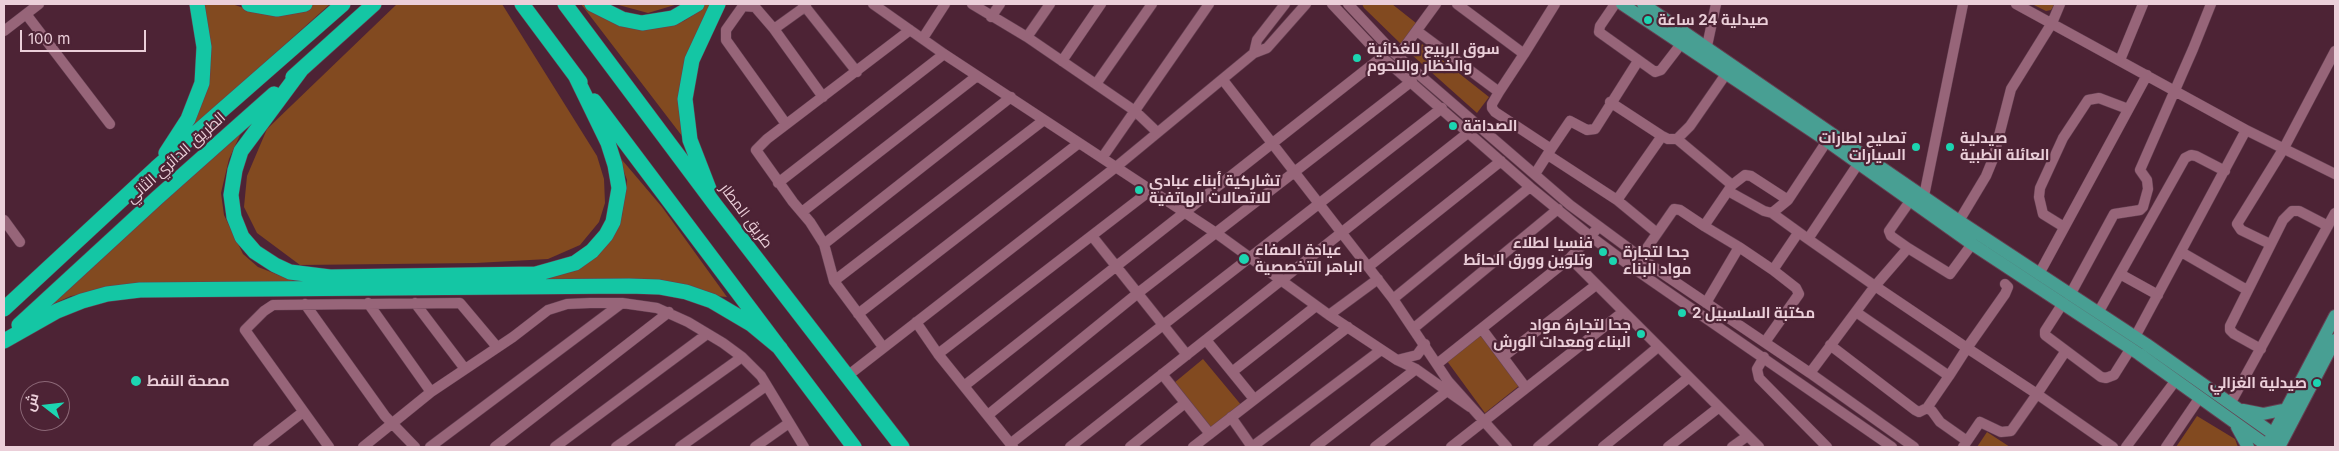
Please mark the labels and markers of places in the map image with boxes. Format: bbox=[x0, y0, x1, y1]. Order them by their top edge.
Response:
place label: صيدلية 24 ساعة bbox=[1658, 11, 1769, 29]
marker: صيدلية 24 ساعة bbox=[1642, 14, 1654, 26]
place label: سوق الربيع للغذائية والخظار واللحوم bbox=[1367, 40, 1500, 75]
marker: سوق الربيع للغذائية والخظار واللحوم bbox=[1351, 52, 1363, 64]
place label: الصداقة bbox=[1463, 117, 1517, 135]
marker: الصداقة bbox=[1447, 120, 1459, 132]
place label: تصليح اطارات السيارات bbox=[1819, 129, 1906, 164]
place label: صيدلية العائلة الطبية bbox=[1960, 129, 2050, 164]
marker: تصليح اطارات السيارات bbox=[1910, 141, 1922, 153]
marker: صيدلية العائلة الطبية bbox=[1944, 141, 1956, 153]
place label: تشاركية أبناء عبادي للاتصالات الهاتفية bbox=[1149, 172, 1280, 207]
marker: تشاركية أبناء عبادي للاتصالات الهاتفية bbox=[1133, 184, 1145, 196]
place label: فنسيا لطلاء وتلوين وورق الحائط bbox=[1463, 234, 1593, 269]
place label: عيادة الصفاء الباهر التخصصية bbox=[1255, 241, 1363, 276]
place label: جحا لتجارة مواد البناء bbox=[1623, 243, 1691, 278]
marker: فنسيا لطلاء وتلوين وورق الحائط bbox=[1597, 246, 1609, 258]
marker: عيادة الصفاء الباهر التخصصية bbox=[1237, 252, 1251, 266]
marker: جحا لتجارة مواد البناء bbox=[1607, 255, 1619, 267]
place label: مكتبة السلسبيل 2 bbox=[1692, 304, 1815, 322]
marker: مكتبة السلسبيل 2 bbox=[1676, 307, 1688, 319]
place label: جحا لتجارة مواد البناء ومعدات الورش bbox=[1493, 316, 1631, 351]
marker: جحا لتجارة مواد البناء ومعدات الورش bbox=[1635, 328, 1647, 340]
place label: مصحة النفط bbox=[147, 372, 230, 390]
marker: مصحة النفط bbox=[129, 374, 143, 388]
place label: صيدلية الغزالي bbox=[2210, 374, 2307, 392]
marker: صيدلية الغزالي bbox=[2311, 377, 2323, 389]

